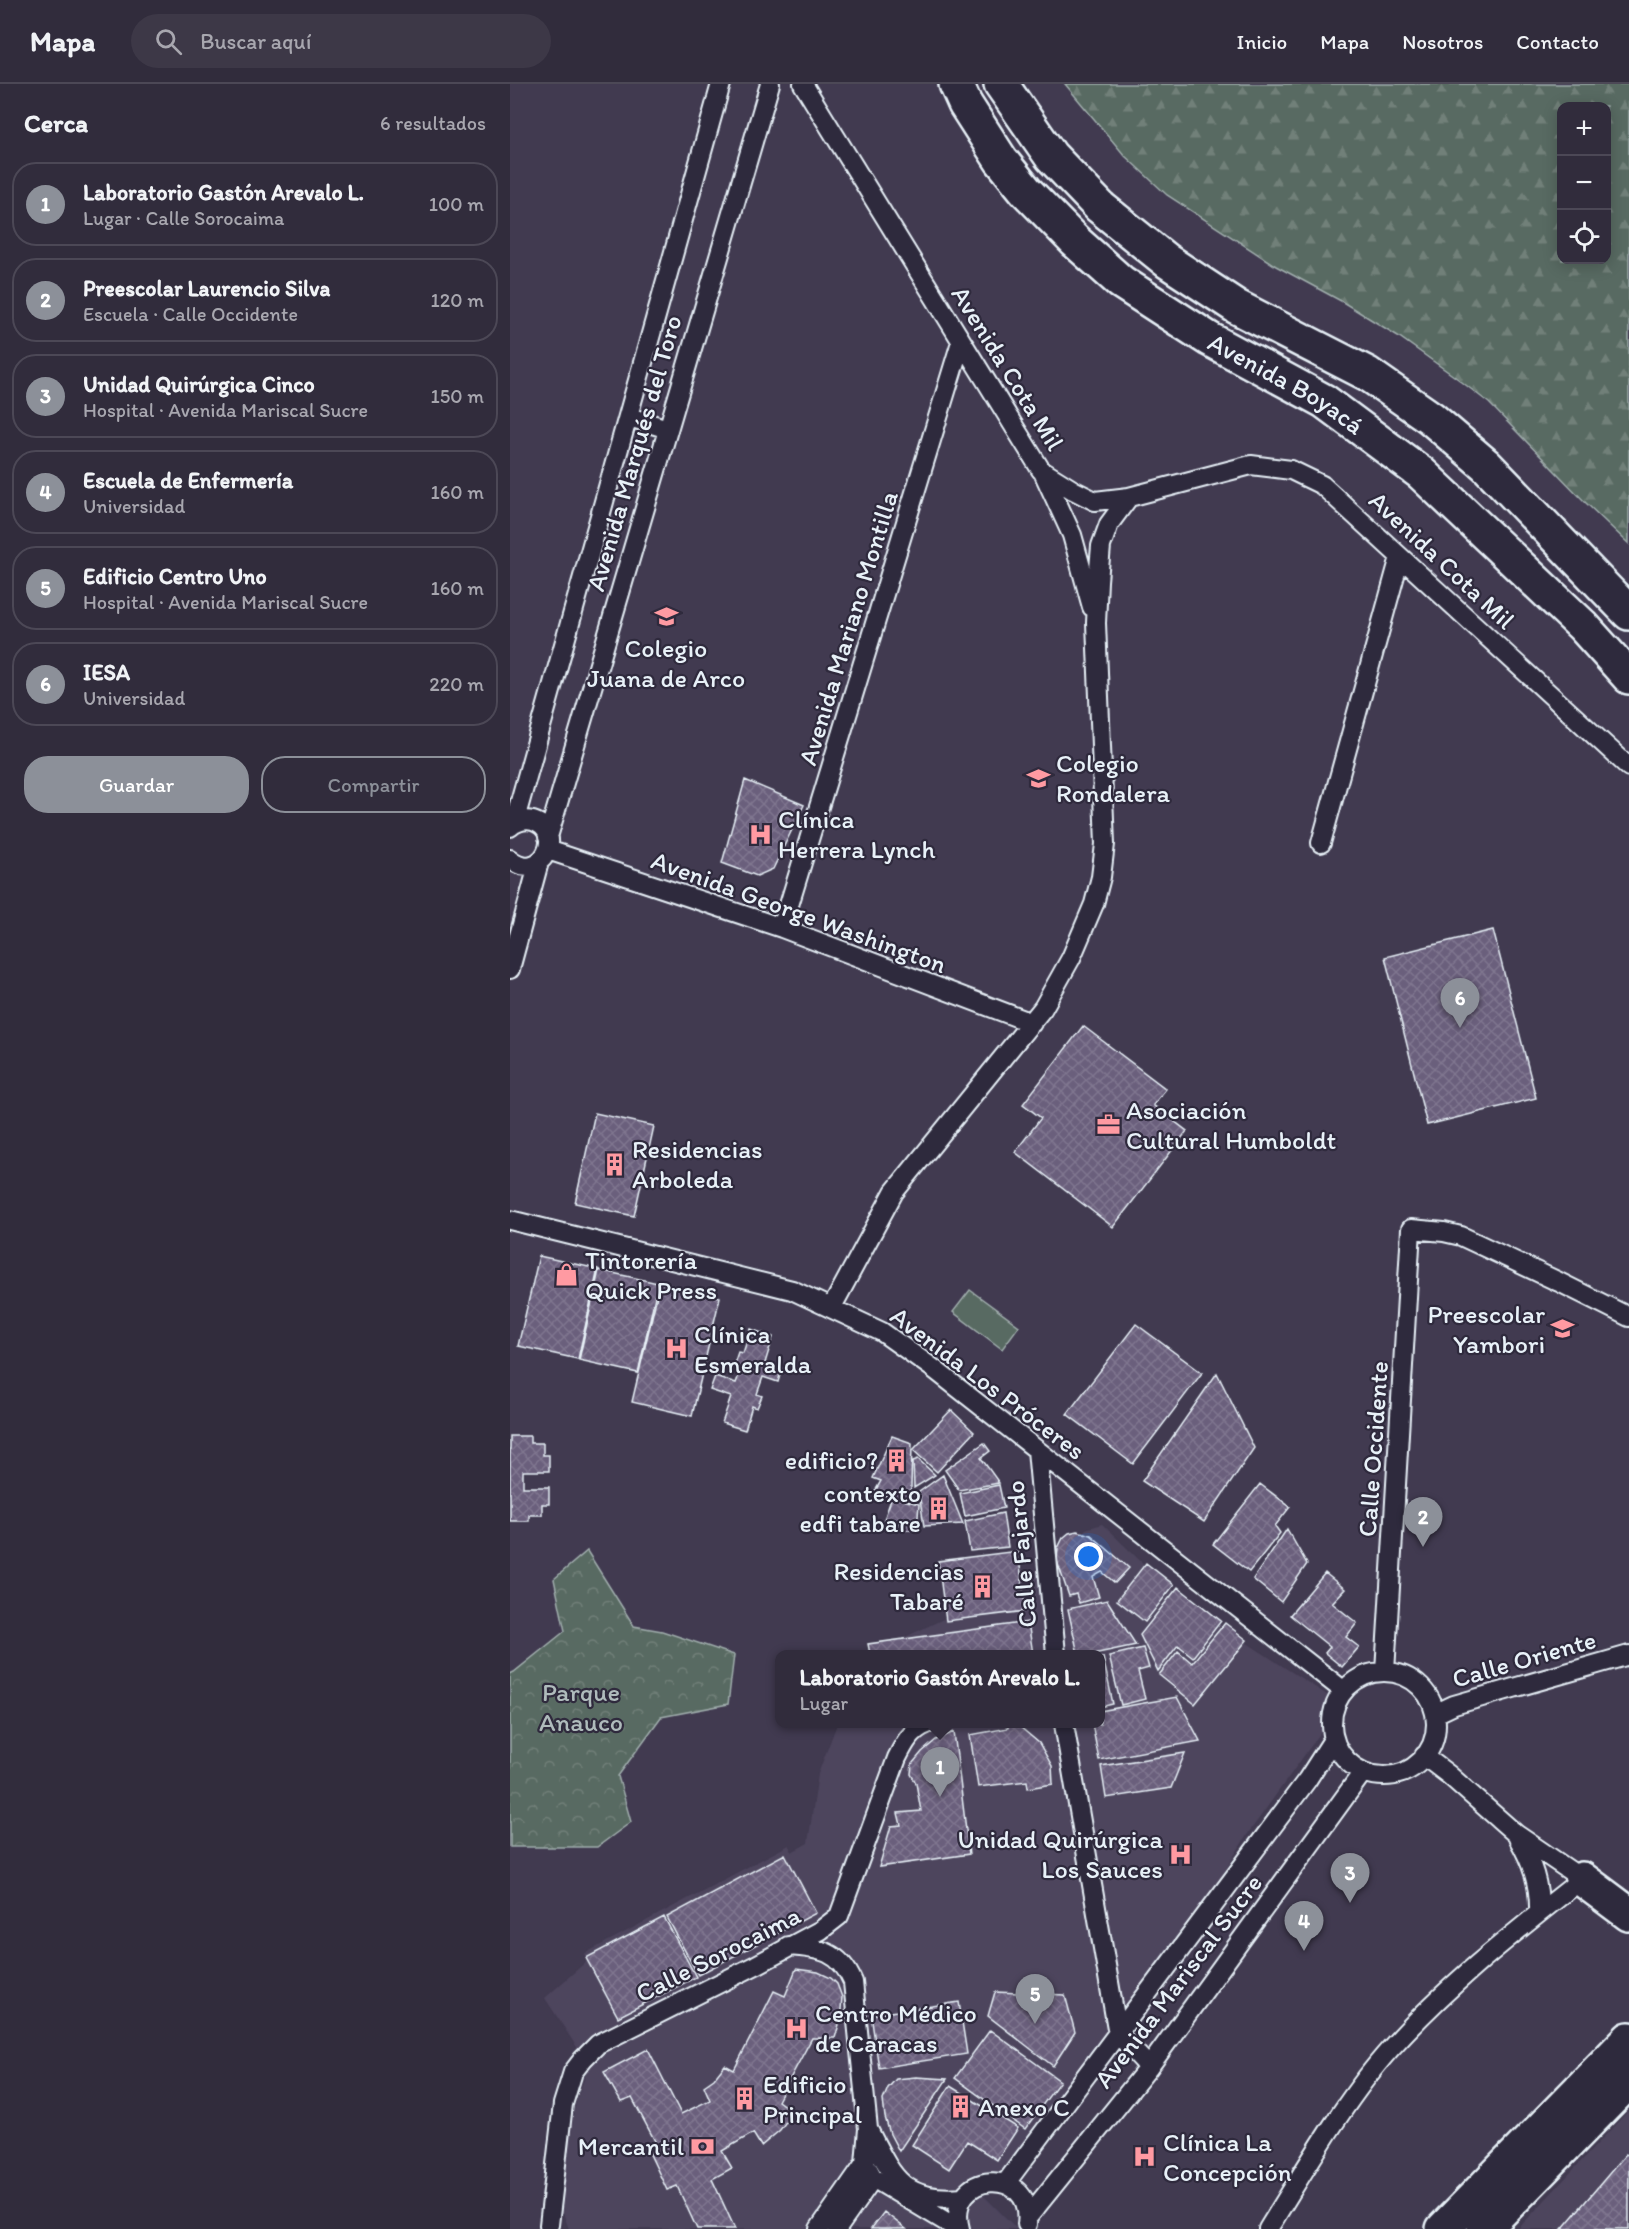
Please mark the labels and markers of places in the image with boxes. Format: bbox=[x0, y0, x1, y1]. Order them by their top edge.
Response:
school or university icon: Colegio Juana de Arco bbox=[653, 604, 679, 630]
place label: Colegio Juana de Arco bbox=[587, 632, 745, 694]
place label: Colegio Rondalera bbox=[1056, 747, 1170, 809]
school or university icon: Colegio Rondalera bbox=[1025, 765, 1051, 791]
place label: Clínica Herrera Lynch bbox=[778, 803, 935, 865]
hospital icon: Clínica Herrera Lynch bbox=[747, 821, 773, 847]
pin: 6 bbox=[1440, 978, 1480, 1028]
place label: Asociación Cultural Humboldt bbox=[1126, 1094, 1337, 1156]
office icon: Asociación Cultural Humboldt bbox=[1095, 1112, 1121, 1138]
place label: Residencias Arboleda bbox=[632, 1133, 763, 1195]
building icon: Residencias Arboleda bbox=[601, 1151, 627, 1177]
place label: Tintorería Quick Press bbox=[585, 1244, 717, 1306]
shop icon: Tintorería Quick Press bbox=[554, 1262, 580, 1288]
place label: Preescolar Yambori bbox=[1427, 1298, 1545, 1360]
school or university icon: Preescolar Yambori bbox=[1550, 1316, 1576, 1342]
place label: Clínica Esmeralda bbox=[694, 1318, 812, 1380]
hospital icon: Clínica Esmeralda bbox=[663, 1336, 689, 1362]
place label: edificio? bbox=[785, 1444, 878, 1476]
building icon: edificio? bbox=[883, 1447, 909, 1473]
place label: contexto edfi tabare bbox=[800, 1477, 921, 1539]
building icon: contexto edfi tabare bbox=[926, 1495, 952, 1521]
pin: 2 bbox=[1404, 1498, 1442, 1547]
place label: Residencias Tabaré bbox=[833, 1555, 964, 1617]
building icon: Residencias Tabaré bbox=[969, 1573, 995, 1599]
pin: 1 bbox=[920, 1748, 960, 1797]
place label: Unidad Quirúrgica Los Sauces bbox=[958, 1823, 1163, 1885]
hospital icon: Unidad Quirúrgica Los Sauces bbox=[1168, 1841, 1194, 1867]
pin: 3 bbox=[1330, 1854, 1370, 1903]
pin: 4 bbox=[1284, 1902, 1324, 1951]
pin: 5 bbox=[1016, 1974, 1054, 2024]
place label: Centro Médico de Caracas bbox=[815, 1997, 977, 2059]
hospital icon: Centro Médico de Caracas bbox=[784, 2015, 810, 2041]
place label: Edificio Principal bbox=[763, 2068, 862, 2130]
building icon: Edificio Principal bbox=[732, 2086, 758, 2112]
place label: Anexo C bbox=[978, 2091, 1070, 2123]
building icon: Anexo C bbox=[947, 2094, 973, 2120]
place label: Clínica La Concepción bbox=[1163, 2126, 1292, 2188]
place label: Mercantil bbox=[578, 2130, 684, 2162]
bank icon: Mercantil bbox=[689, 2133, 715, 2159]
hospital icon: Clínica La Concepción bbox=[1132, 2144, 1158, 2170]

